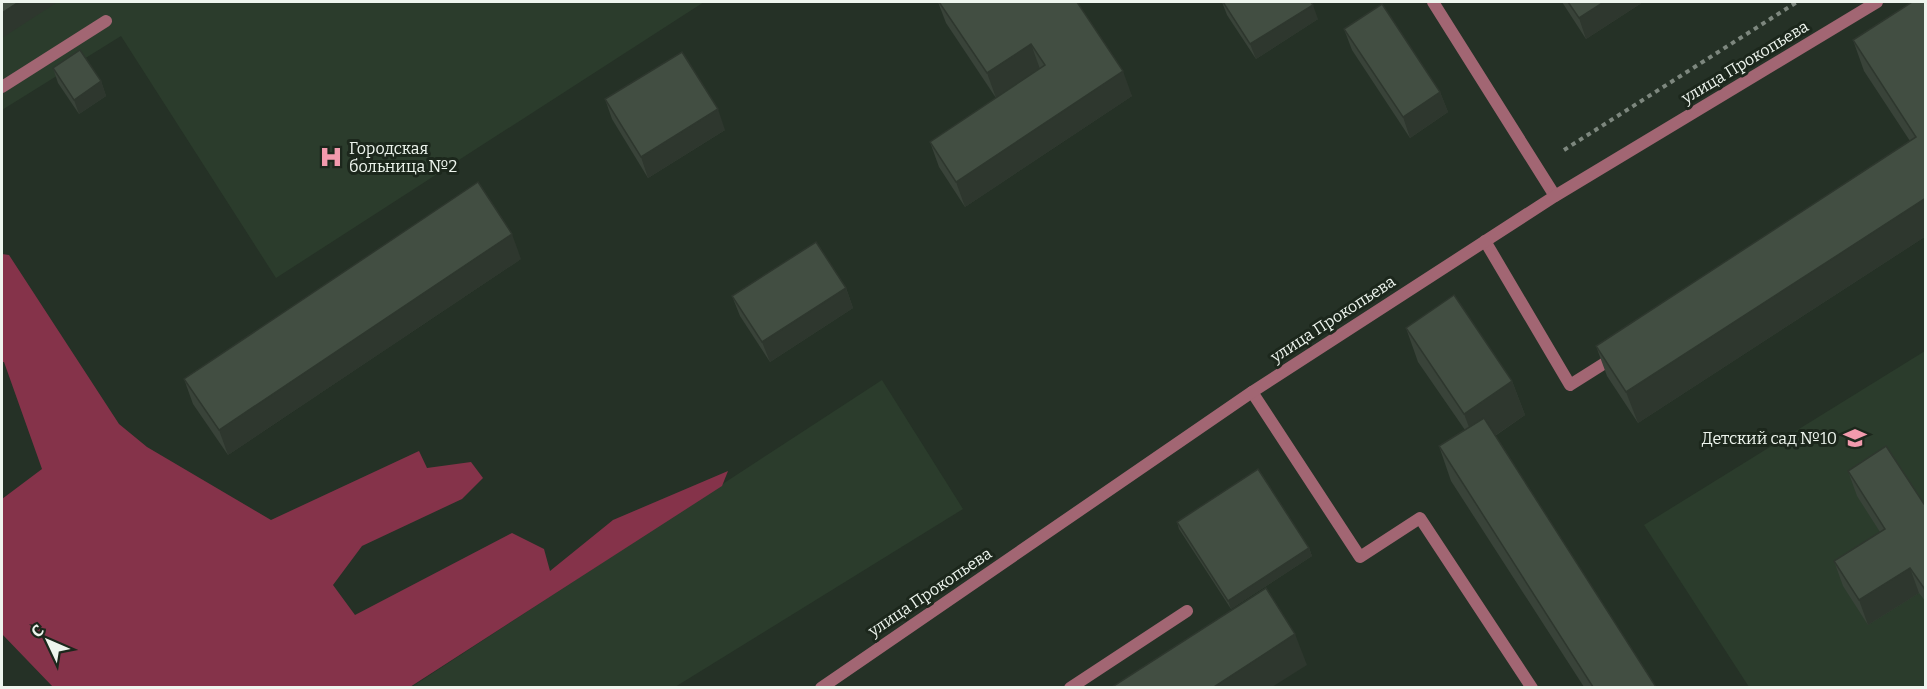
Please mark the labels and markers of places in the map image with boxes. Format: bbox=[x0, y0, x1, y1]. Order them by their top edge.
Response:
place label: Городская больница №2 bbox=[349, 139, 457, 176]
hospital icon: Городская больница №2 bbox=[318, 144, 344, 170]
school or university icon: Детский сад №10 bbox=[1842, 425, 1868, 451]
place label: Детский сад №10 bbox=[1702, 429, 1837, 448]

